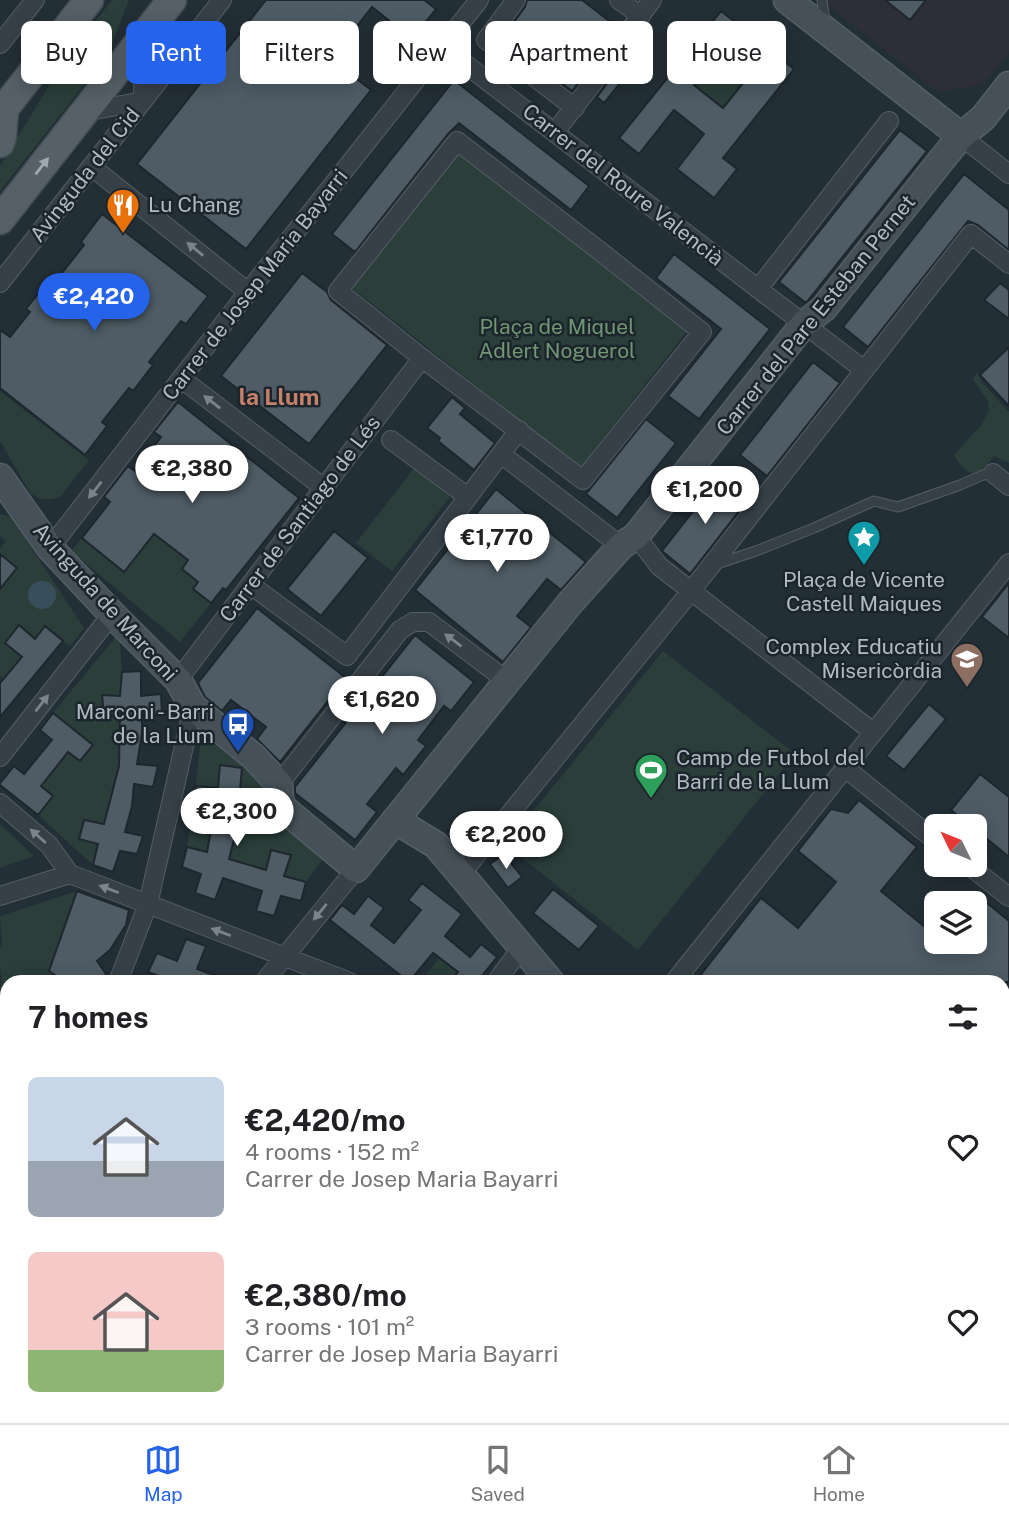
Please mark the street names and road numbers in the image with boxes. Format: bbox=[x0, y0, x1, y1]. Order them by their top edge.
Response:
street label: Carrer del Roure Valencià bbox=[518, 98, 729, 271]
street label: Avinguda del Cid bbox=[24, 103, 145, 247]
street label: Carrer de Josep Maria Bayarri bbox=[157, 164, 353, 405]
street label: Carrer del Pare Esteban Pernet bbox=[711, 190, 920, 440]
street label: Carrer de Santiago de Lés bbox=[214, 411, 385, 627]
street label: Avinguda de Marconi bbox=[28, 518, 183, 686]

